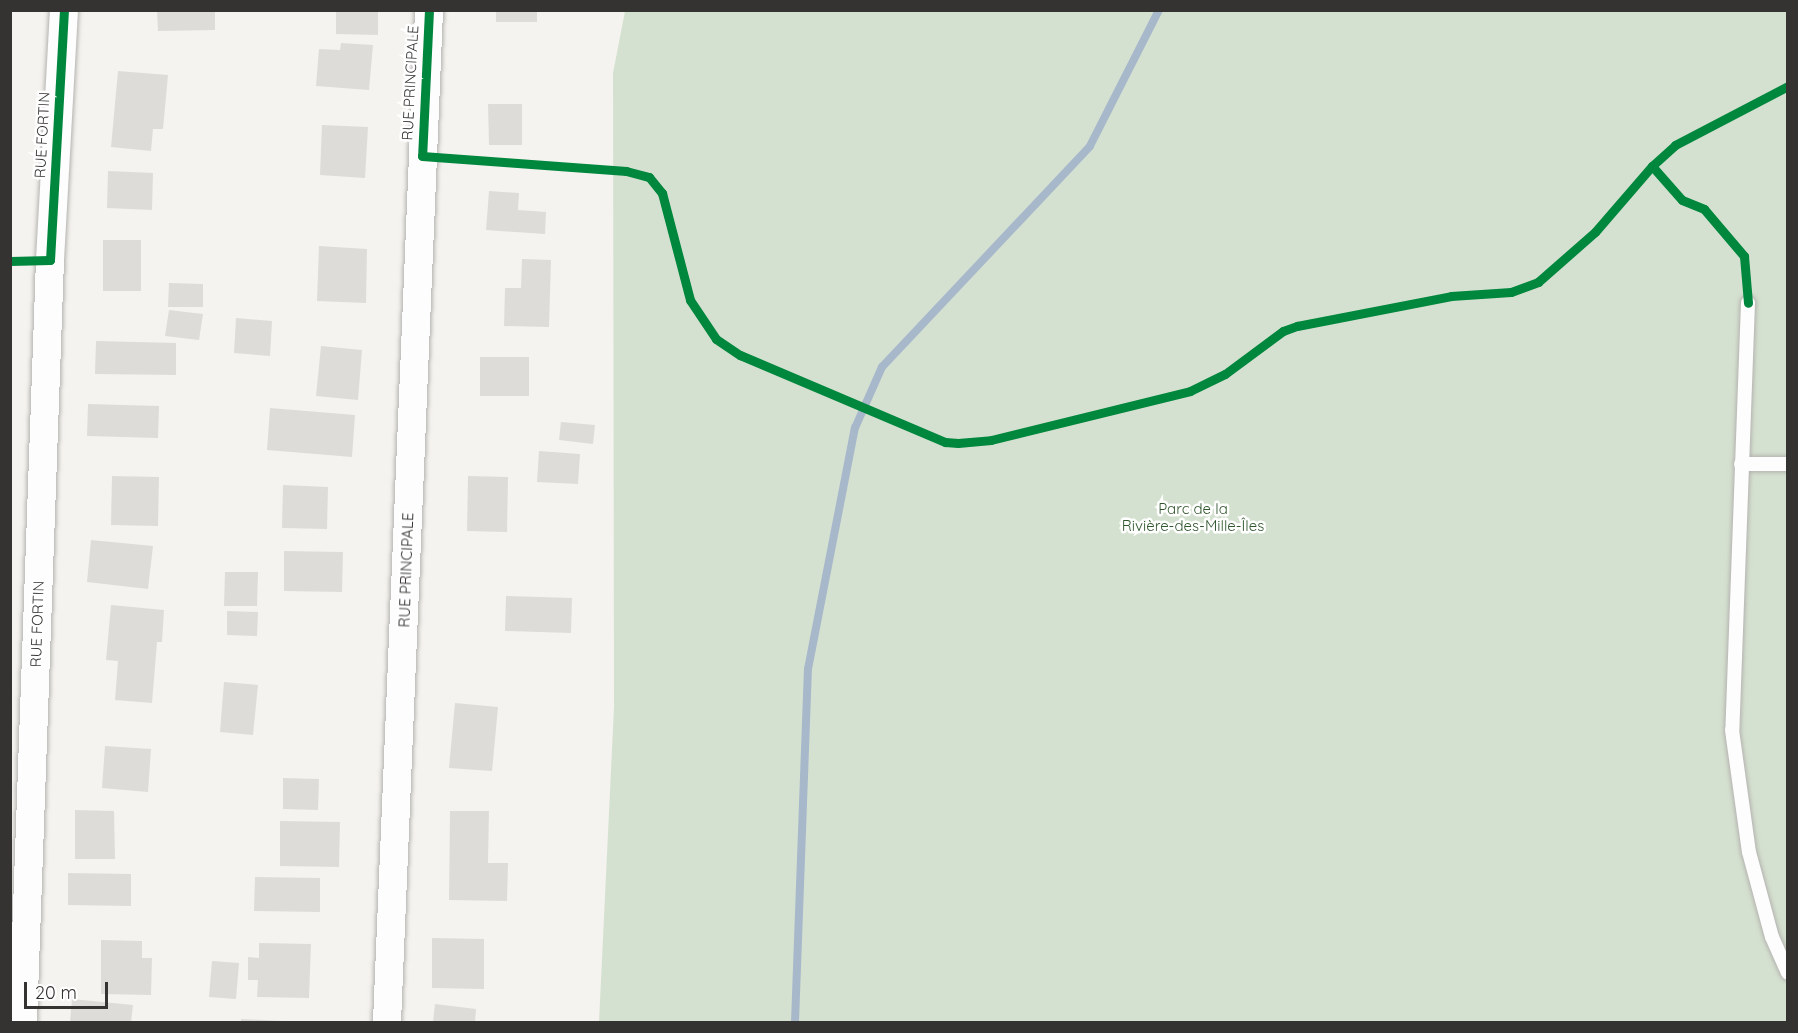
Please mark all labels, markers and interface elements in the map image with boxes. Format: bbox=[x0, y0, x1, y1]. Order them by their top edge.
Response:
street label: RUE PRINCIPALE bbox=[398, 25, 422, 141]
street label: RUE FORTIN bbox=[31, 91, 53, 179]
park label: Parc de la Rivière-des-Mille-Îles bbox=[1122, 499, 1264, 534]
street label: RUE PRINCIPALE bbox=[395, 512, 417, 628]
street label: RUE FORTIN bbox=[26, 580, 48, 668]
scale bar bbox=[27, 970, 111, 1008]
text: 20 m bbox=[35, 981, 77, 1004]

